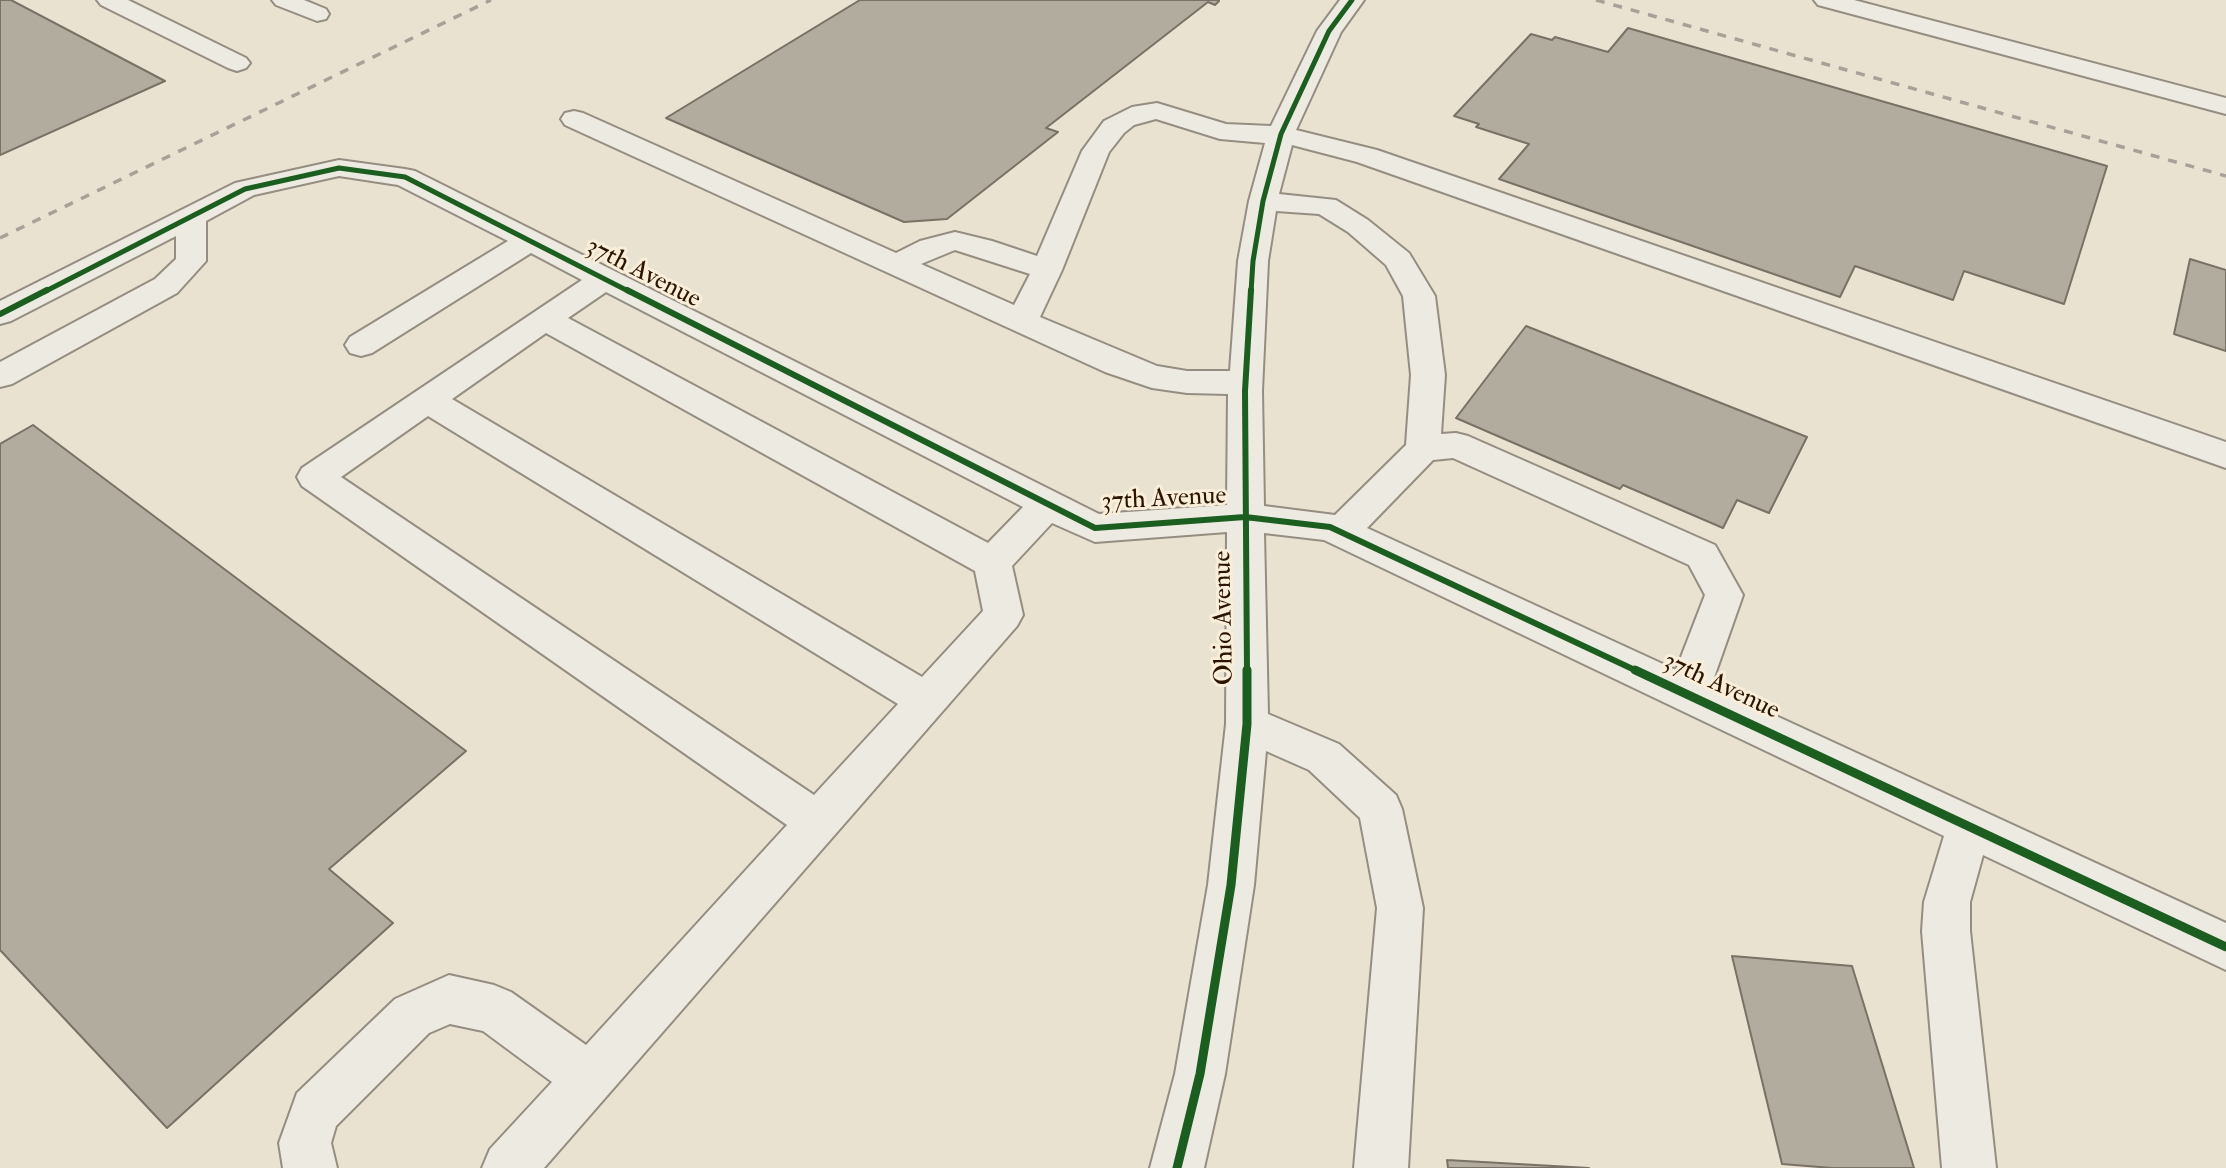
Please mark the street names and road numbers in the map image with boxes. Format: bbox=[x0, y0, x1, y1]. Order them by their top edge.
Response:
street label: 37th Avenue bbox=[580, 232, 706, 316]
street label: 37th Avenue bbox=[1101, 481, 1227, 519]
street label: Ohio Avenue bbox=[1208, 550, 1242, 686]
street label: 37th Avenue bbox=[1658, 647, 1784, 727]

